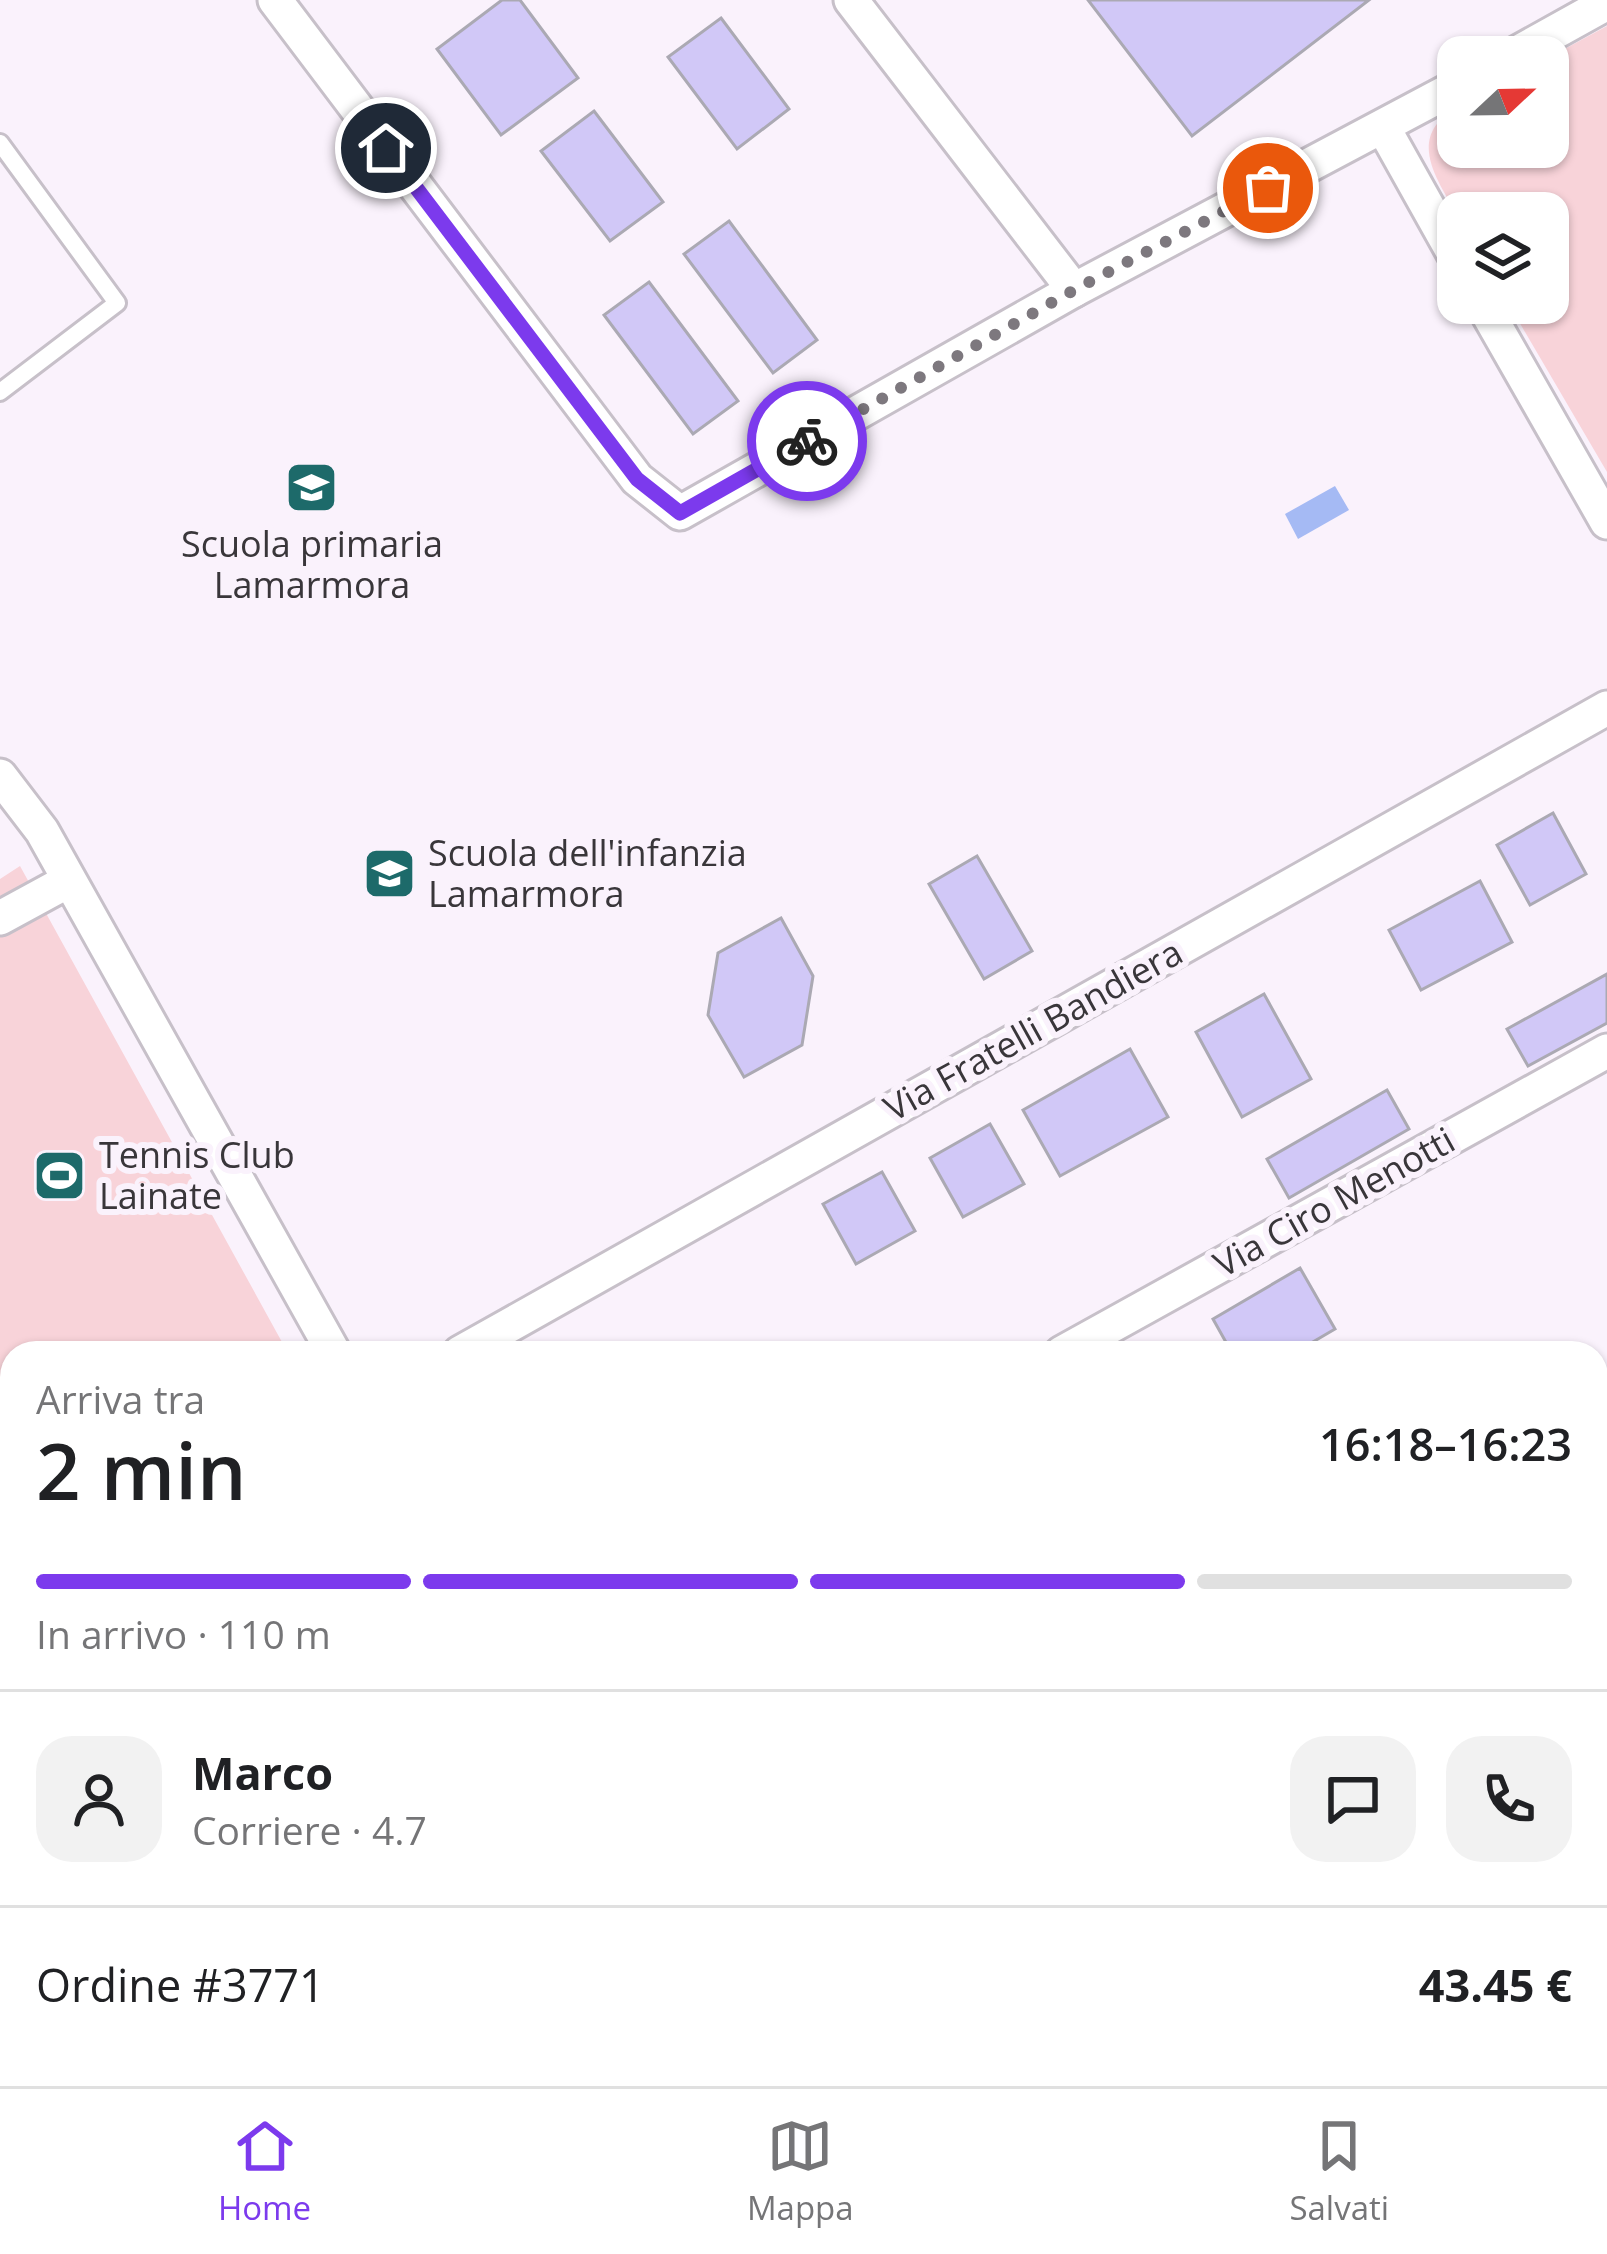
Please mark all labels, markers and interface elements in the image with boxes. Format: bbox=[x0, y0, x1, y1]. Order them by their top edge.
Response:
north arrow bbox=[1437, 36, 1569, 168]
map controls bbox=[1437, 36, 1569, 324]
pin bbox=[335, 97, 437, 199]
icon: home bbox=[353, 115, 419, 181]
pin bbox=[1217, 137, 1319, 239]
icon: bag bbox=[1235, 155, 1301, 221]
button: layers bbox=[1437, 192, 1569, 324]
courier bbox=[747, 381, 867, 501]
icon: bike bbox=[774, 408, 840, 474]
school or university icon: Scuola primaria Lamarmora bbox=[284, 460, 340, 516]
place label: Scuola primaria Lamarmora bbox=[181, 519, 443, 609]
place label: Scuola dell'infanzia Lamarmora bbox=[428, 828, 747, 918]
school or university icon: Scuola dell'infanzia Lamarmora bbox=[361, 846, 417, 902]
street label: Via Fratelli Bandiera bbox=[875, 927, 1191, 1132]
street label: Via Ciro Menotti bbox=[1204, 1115, 1463, 1288]
place label: Tennis Club Lainate bbox=[99, 1130, 295, 1220]
sports icon: Tennis Club Lainate bbox=[32, 1148, 88, 1204]
text: Arriva tra bbox=[36, 1372, 205, 1425]
text: 16:18–16:23 bbox=[1319, 1413, 1572, 1474]
text: 2 min bbox=[36, 1417, 247, 1523]
text: In arrivo · 110 m bbox=[36, 1607, 331, 1660]
button: person bbox=[36, 1736, 162, 1862]
button: chat bbox=[1290, 1736, 1416, 1862]
button: phone bbox=[1446, 1736, 1572, 1862]
text: Marco bbox=[192, 1742, 333, 1803]
text: Corriere · 4.7 bbox=[192, 1803, 427, 1856]
text: Ordine #3771 bbox=[36, 1954, 325, 2015]
text: 43.45 € bbox=[1419, 1954, 1572, 2015]
tab: Home bbox=[218, 2113, 311, 2230]
tab: Mappa bbox=[747, 2113, 854, 2230]
tab: Salvati bbox=[1289, 2113, 1389, 2230]

